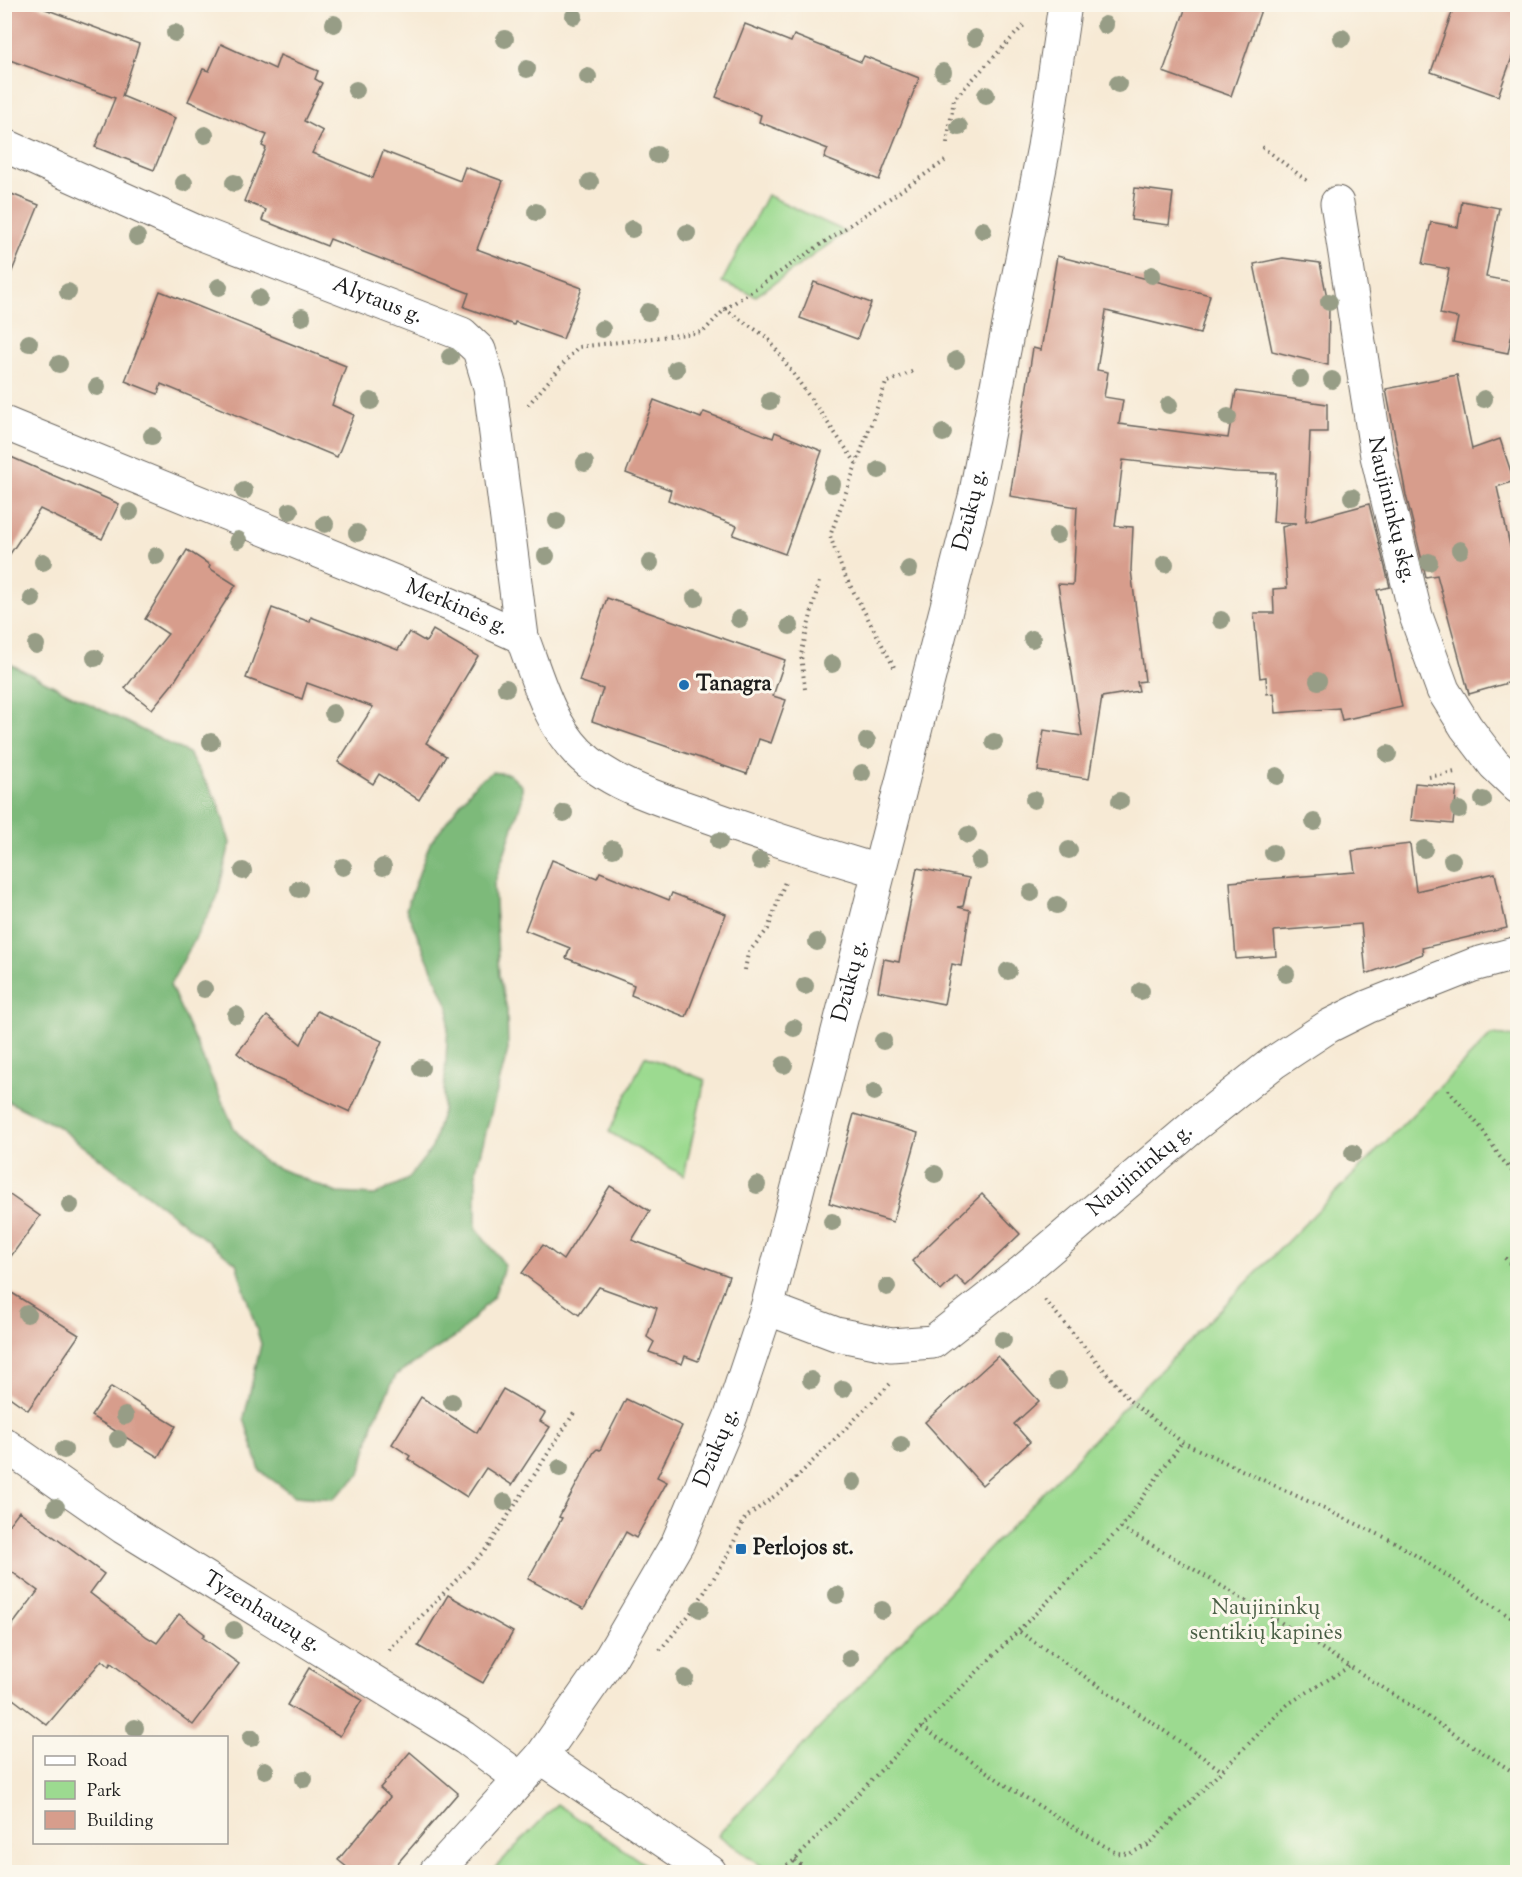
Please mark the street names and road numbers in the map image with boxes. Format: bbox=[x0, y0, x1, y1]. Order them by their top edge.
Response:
street label: Alytaus g. bbox=[328, 270, 427, 333]
street label: Naujininkų skg. bbox=[1358, 435, 1424, 587]
street label: Dzūkų g. bbox=[946, 466, 996, 555]
street label: Merkinės g. bbox=[400, 572, 513, 645]
street label: Dzūkų g. bbox=[825, 936, 877, 1026]
street label: Naujininkų g. bbox=[1081, 1117, 1201, 1225]
street label: Dzūkų g. bbox=[687, 1404, 748, 1493]
street label: Tyzenhauzų g. bbox=[196, 1564, 327, 1661]

